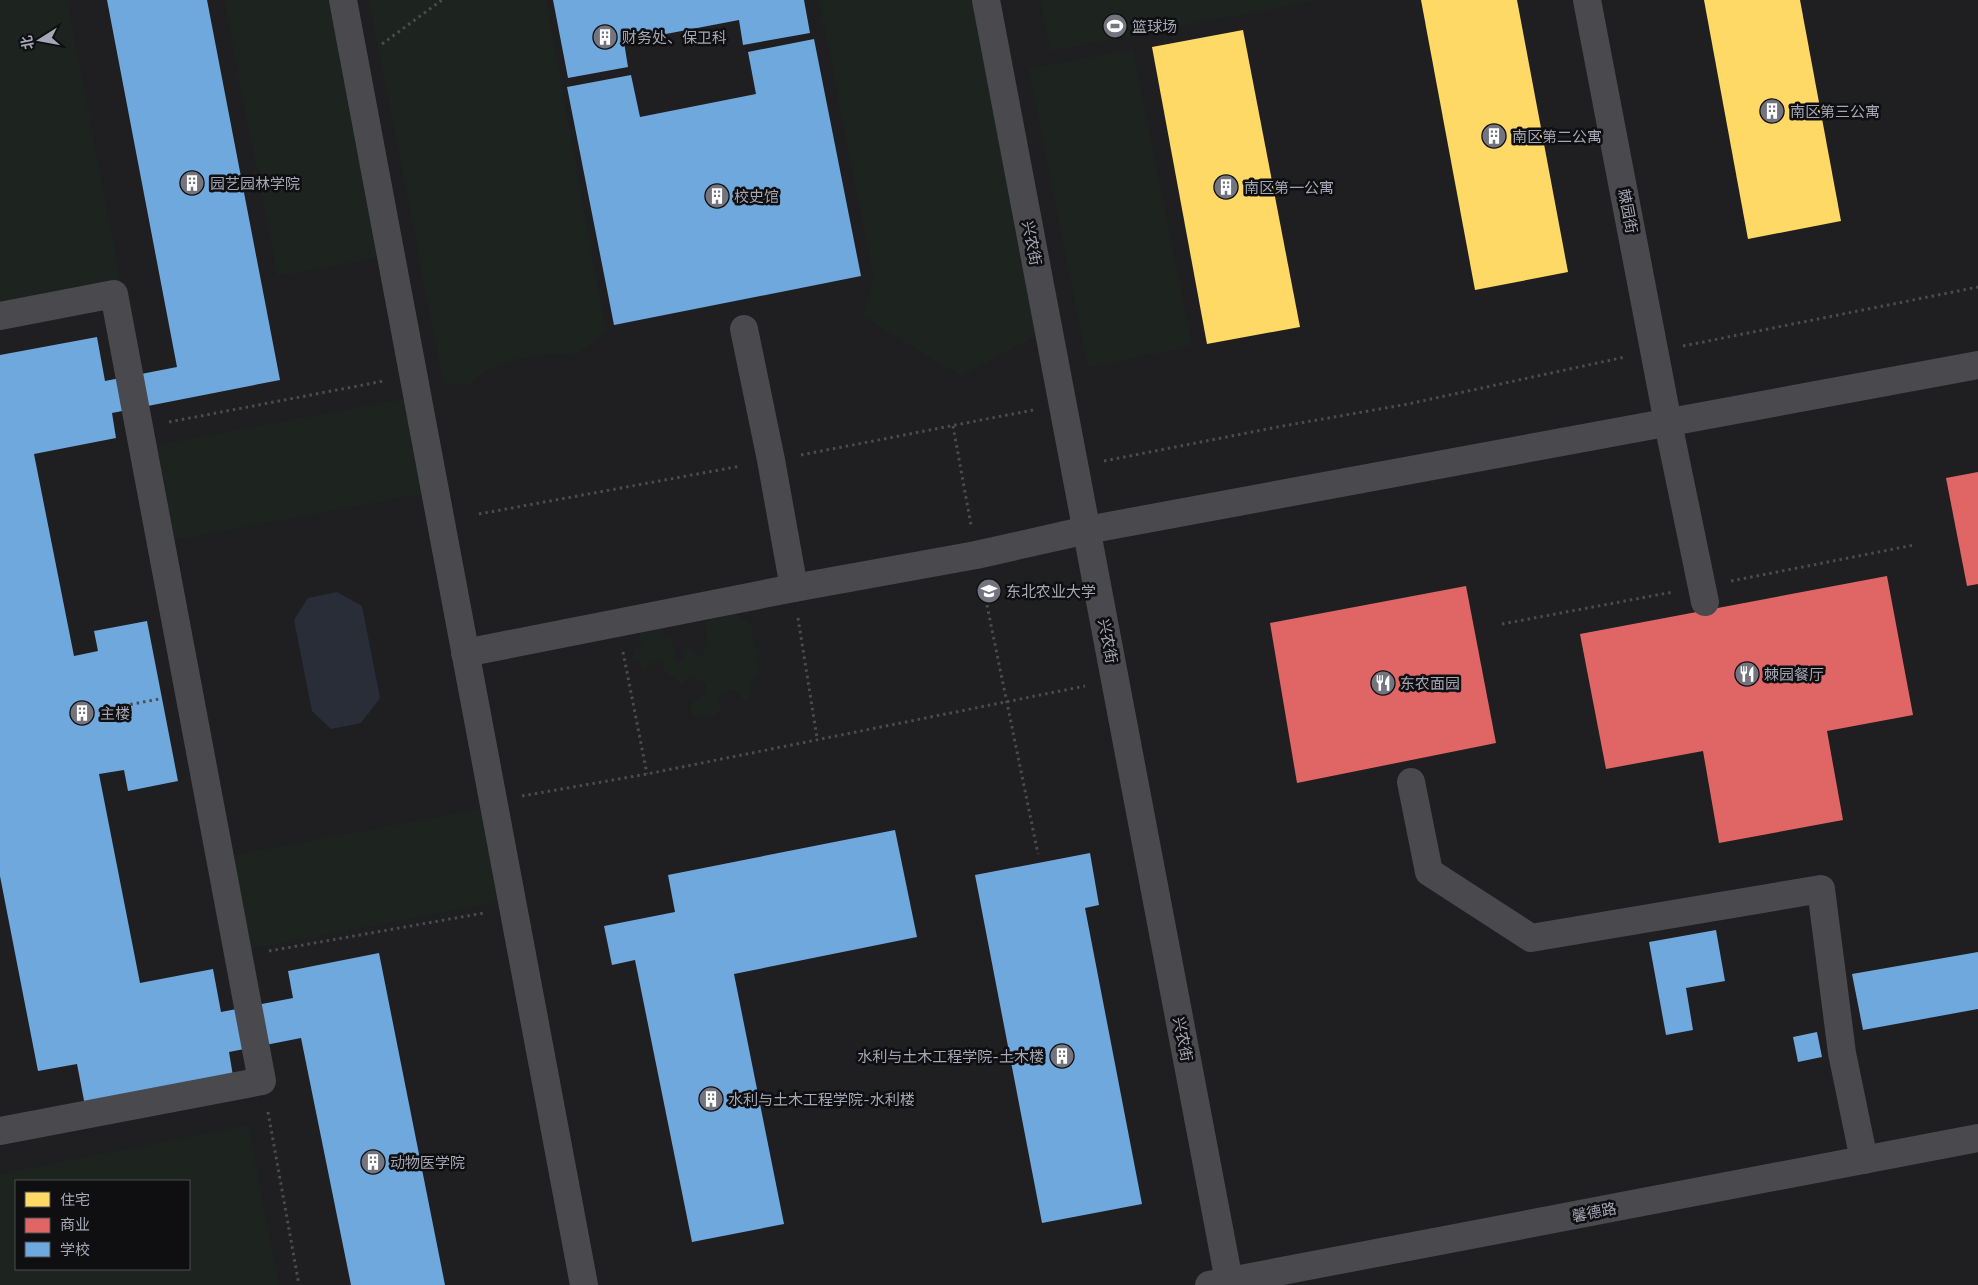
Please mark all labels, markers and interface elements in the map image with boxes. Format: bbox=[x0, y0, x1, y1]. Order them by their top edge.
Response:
sports icon: 篮球场 bbox=[1102, 13, 1128, 39]
north arrow bbox=[15, 15, 65, 65]
place label: 篮球场 bbox=[1132, 17, 1177, 36]
building icon: 财务处、保卫科 bbox=[592, 24, 618, 50]
place label: 财务处、保卫科 bbox=[622, 28, 727, 47]
text: 北 bbox=[17, 34, 37, 51]
building icon: 南区第三公寓 bbox=[1759, 98, 1785, 124]
place label: 南区第三公寓 bbox=[1790, 102, 1880, 121]
building icon: 南区第二公寓 bbox=[1481, 123, 1507, 149]
place label: 南区第二公寓 bbox=[1512, 127, 1602, 146]
building icon: 园艺园林学院 bbox=[179, 170, 205, 196]
place label: 园艺园林学院 bbox=[210, 174, 300, 193]
building icon: 南区第一公寓 bbox=[1213, 174, 1239, 200]
place label: 南区第一公寓 bbox=[1244, 178, 1334, 197]
building icon: 校史馆 bbox=[704, 183, 730, 209]
place label: 校史馆 bbox=[734, 187, 779, 206]
street label: 棘园街 bbox=[1614, 187, 1642, 235]
street label: 兴农街 bbox=[1018, 219, 1046, 267]
school or university icon: 东北农业大学 bbox=[976, 578, 1002, 604]
place label: 东北农业大学 bbox=[1006, 582, 1096, 601]
street label: 兴农街 bbox=[1094, 617, 1122, 665]
restaurant icon: 棘园餐厅 bbox=[1734, 661, 1760, 687]
place label: 棘园餐厅 bbox=[1764, 665, 1824, 684]
restaurant icon: 东农面园 bbox=[1370, 670, 1396, 696]
place label: 东农面园 bbox=[1400, 674, 1460, 693]
building icon: 主楼 bbox=[69, 700, 95, 726]
place label: 主楼 bbox=[100, 704, 130, 723]
street label: 兴农街 bbox=[1169, 1015, 1197, 1063]
building icon: 水利与土木工程学院-土木楼 bbox=[1049, 1043, 1075, 1069]
place label: 水利与土木工程学院-土木楼 bbox=[857, 1047, 1044, 1066]
building icon: 水利与土木工程学院-水利楼 bbox=[698, 1086, 724, 1112]
place label: 水利与土木工程学院-水利楼 bbox=[728, 1090, 915, 1109]
building icon: 动物医学院 bbox=[360, 1149, 386, 1175]
place label: 动物医学院 bbox=[390, 1153, 465, 1172]
legend bbox=[15, 1180, 190, 1270]
text: 住宅 bbox=[60, 1190, 90, 1209]
street label: 馨德路 bbox=[1570, 1198, 1618, 1226]
text: 商业 bbox=[60, 1215, 90, 1234]
text: 学校 bbox=[60, 1240, 90, 1259]

